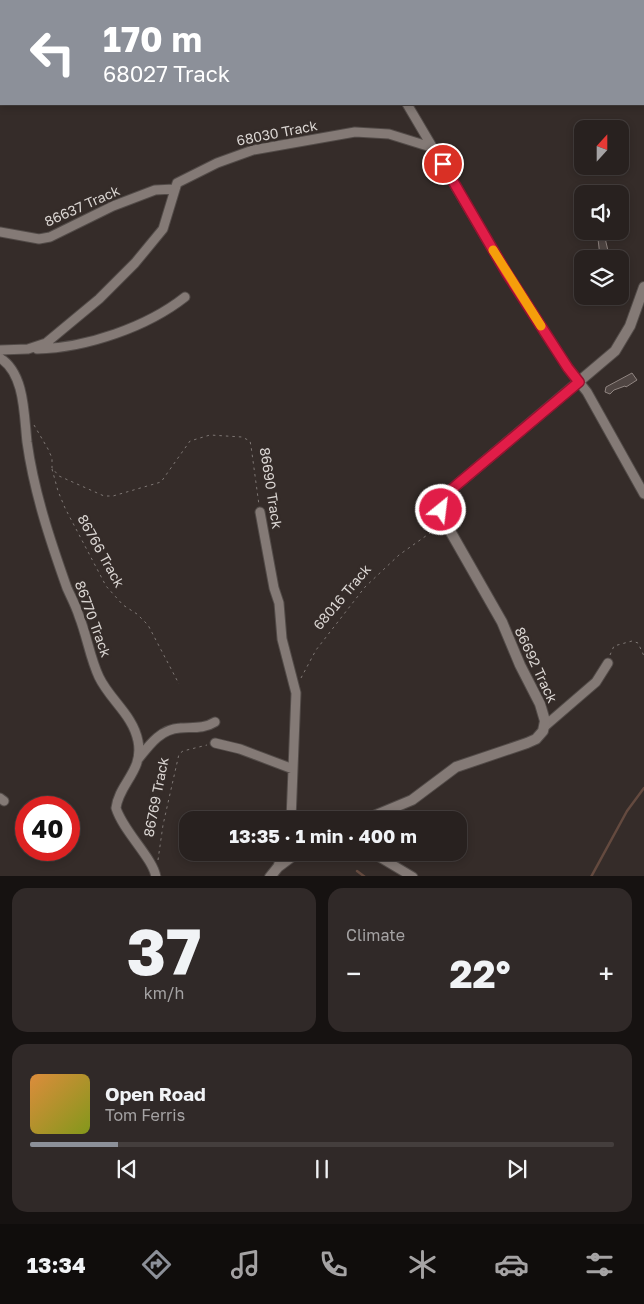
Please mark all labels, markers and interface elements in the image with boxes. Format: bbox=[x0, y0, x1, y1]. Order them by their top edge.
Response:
text: 170 m bbox=[103, 18, 202, 60]
icon: left bbox=[20, 20, 85, 85]
text: 68027 Track bbox=[103, 60, 230, 87]
street label: 68030 Track bbox=[235, 116, 319, 149]
north arrow bbox=[574, 120, 629, 175]
map controls bbox=[574, 120, 629, 305]
pin bbox=[422, 143, 464, 185]
icon: arrive bbox=[429, 150, 457, 178]
street label: 86637 Track bbox=[41, 181, 122, 230]
button: sound bbox=[574, 185, 629, 240]
button: layers bbox=[574, 250, 629, 305]
street label: 86690 Track bbox=[257, 446, 286, 530]
position arrow bbox=[414, 483, 466, 535]
street label: 86766 Track bbox=[74, 511, 129, 590]
street label: 68016 Track bbox=[309, 560, 374, 633]
street label: 86770 Track bbox=[72, 578, 115, 660]
street label: 86692 Track bbox=[511, 624, 561, 706]
street label: 86769 Track bbox=[139, 755, 172, 838]
speed limit sign: 40 bbox=[15, 796, 80, 861]
text: 13:35 · 1 min · 400 m bbox=[229, 824, 417, 847]
text: 37 bbox=[126, 911, 202, 989]
text: Climate bbox=[346, 925, 405, 945]
text: 22° bbox=[449, 951, 511, 996]
text: − bbox=[346, 957, 361, 990]
text: + bbox=[599, 957, 614, 990]
text: km/h bbox=[144, 983, 184, 1003]
text: Open Road bbox=[105, 1082, 206, 1105]
text: Tom Ferris bbox=[105, 1105, 185, 1125]
icon: previous bbox=[113, 1155, 141, 1183]
icon: pause bbox=[308, 1155, 336, 1183]
icon: next bbox=[503, 1155, 531, 1183]
icon: directions bbox=[139, 1247, 174, 1282]
icon: music bbox=[228, 1247, 263, 1282]
icon: phone bbox=[316, 1247, 351, 1282]
icon: climate bbox=[405, 1247, 440, 1282]
icon: car bbox=[494, 1247, 529, 1282]
icon: filters bbox=[582, 1247, 617, 1282]
text: 13:34 bbox=[27, 1251, 86, 1278]

